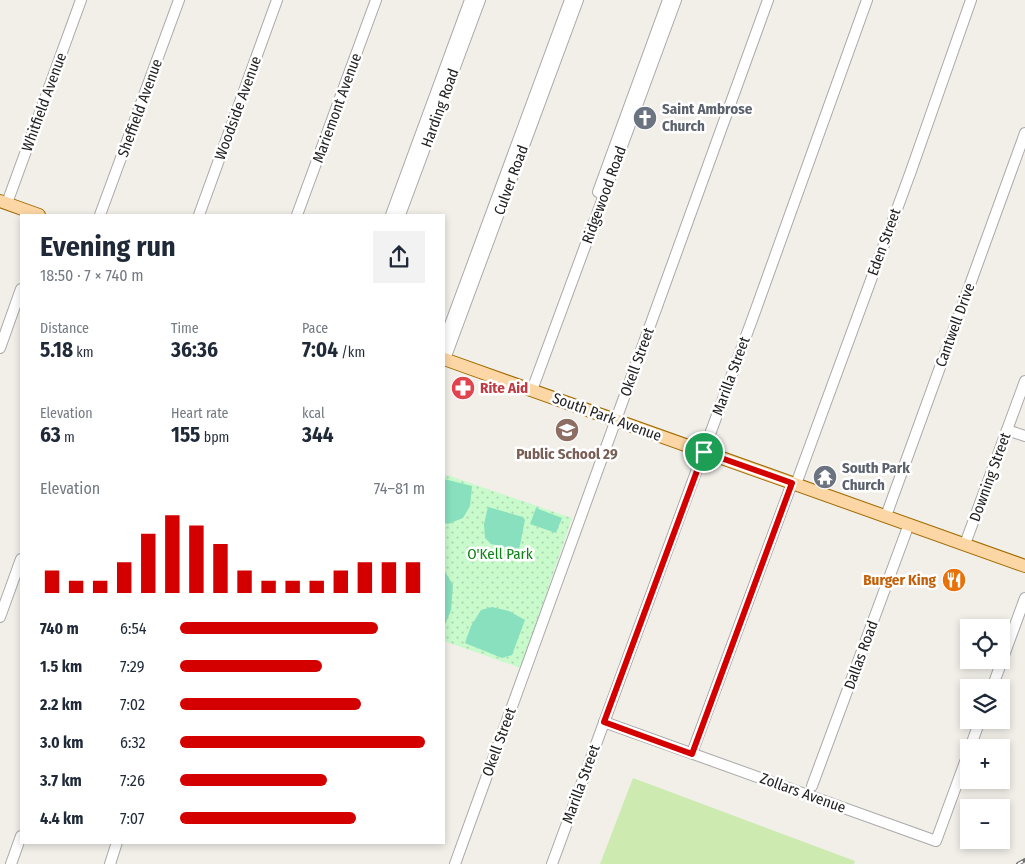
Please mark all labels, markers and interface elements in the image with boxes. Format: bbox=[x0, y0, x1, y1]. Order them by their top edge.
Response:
street label: Whitfield Avenue bbox=[18, 50, 70, 154]
street label: Mariemont Avenue bbox=[309, 51, 365, 165]
street label: Woodside Avenue bbox=[211, 54, 265, 162]
street label: Sheffield Avenue bbox=[114, 56, 166, 160]
street label: Harding Road bbox=[417, 66, 463, 150]
place label: Saint Ambrose Church bbox=[662, 100, 753, 135]
church icon: Saint Ambrose Church bbox=[632, 105, 658, 131]
street label: Culver Road bbox=[490, 143, 532, 217]
street label: Ridgewood Road bbox=[578, 144, 630, 246]
street label: Eden Street bbox=[863, 206, 905, 278]
text: Evening run bbox=[40, 230, 176, 263]
button: share bbox=[373, 231, 425, 283]
text: 18:50 · 7 × 740 m bbox=[40, 266, 144, 285]
street label: Cantwell Drive bbox=[931, 281, 979, 369]
text: Distance bbox=[40, 320, 89, 337]
text: Time bbox=[171, 320, 199, 337]
text: Pace bbox=[302, 320, 328, 337]
street label: Okell Street bbox=[616, 325, 658, 399]
street label: Marilla Street bbox=[708, 334, 754, 418]
text: 5.18 bbox=[40, 337, 73, 363]
text: 36:36 bbox=[171, 337, 218, 363]
text: 7:04 bbox=[302, 337, 338, 363]
text: km bbox=[73, 344, 94, 361]
text: /km bbox=[338, 344, 365, 361]
pharmacy icon: Rite Aid bbox=[450, 375, 476, 401]
place label: Rite Aid bbox=[480, 379, 528, 397]
street label: South Park Avenue bbox=[550, 389, 664, 445]
text: Elevation bbox=[40, 405, 93, 422]
text: Heart rate bbox=[171, 405, 228, 422]
text: kcal bbox=[302, 405, 325, 422]
school or university icon: Public School 29 bbox=[554, 417, 580, 443]
text: 63 bbox=[40, 422, 61, 448]
text: 155 bbox=[171, 422, 200, 448]
text: 344 bbox=[302, 422, 333, 448]
text: m bbox=[61, 429, 75, 446]
text: bpm bbox=[200, 429, 229, 446]
street label: Downing Street bbox=[966, 430, 1014, 524]
pin bbox=[683, 431, 725, 473]
icon: arrive bbox=[690, 438, 718, 466]
place label: Public School 29 bbox=[516, 445, 618, 463]
place label: South Park Church bbox=[842, 459, 910, 494]
temple icon: South Park Church bbox=[812, 464, 838, 490]
text: Elevation bbox=[40, 479, 100, 498]
text: 74–81 m bbox=[374, 479, 425, 498]
park label: O'Kell Park bbox=[467, 545, 533, 563]
restaurant icon: Burger King bbox=[941, 567, 967, 593]
place label: Burger King bbox=[863, 571, 937, 589]
street label: Dallas Road bbox=[840, 618, 882, 692]
text: 740 m bbox=[40, 619, 79, 638]
text: 6:54 bbox=[120, 619, 146, 638]
map controls bbox=[960, 619, 1010, 849]
button: locate bbox=[960, 619, 1010, 669]
text: 1.5 km bbox=[40, 657, 82, 676]
text: 7:29 bbox=[120, 657, 145, 676]
button: layers bbox=[960, 679, 1010, 729]
text: 2.2 km bbox=[40, 695, 82, 714]
text: 7:02 bbox=[120, 695, 145, 714]
street label: Okell Street bbox=[478, 705, 520, 779]
text: 3.0 km bbox=[40, 733, 83, 752]
text: 6:32 bbox=[120, 733, 146, 752]
button: + bbox=[960, 739, 1010, 789]
street label: Marilla Street bbox=[558, 742, 604, 826]
street label: Zollars Avenue bbox=[758, 769, 848, 817]
text: 3.7 km bbox=[40, 771, 82, 790]
text: 7:26 bbox=[120, 771, 145, 790]
button: − bbox=[960, 799, 1010, 849]
text: 4.4 km bbox=[40, 809, 83, 828]
text: 7:07 bbox=[120, 809, 144, 828]

